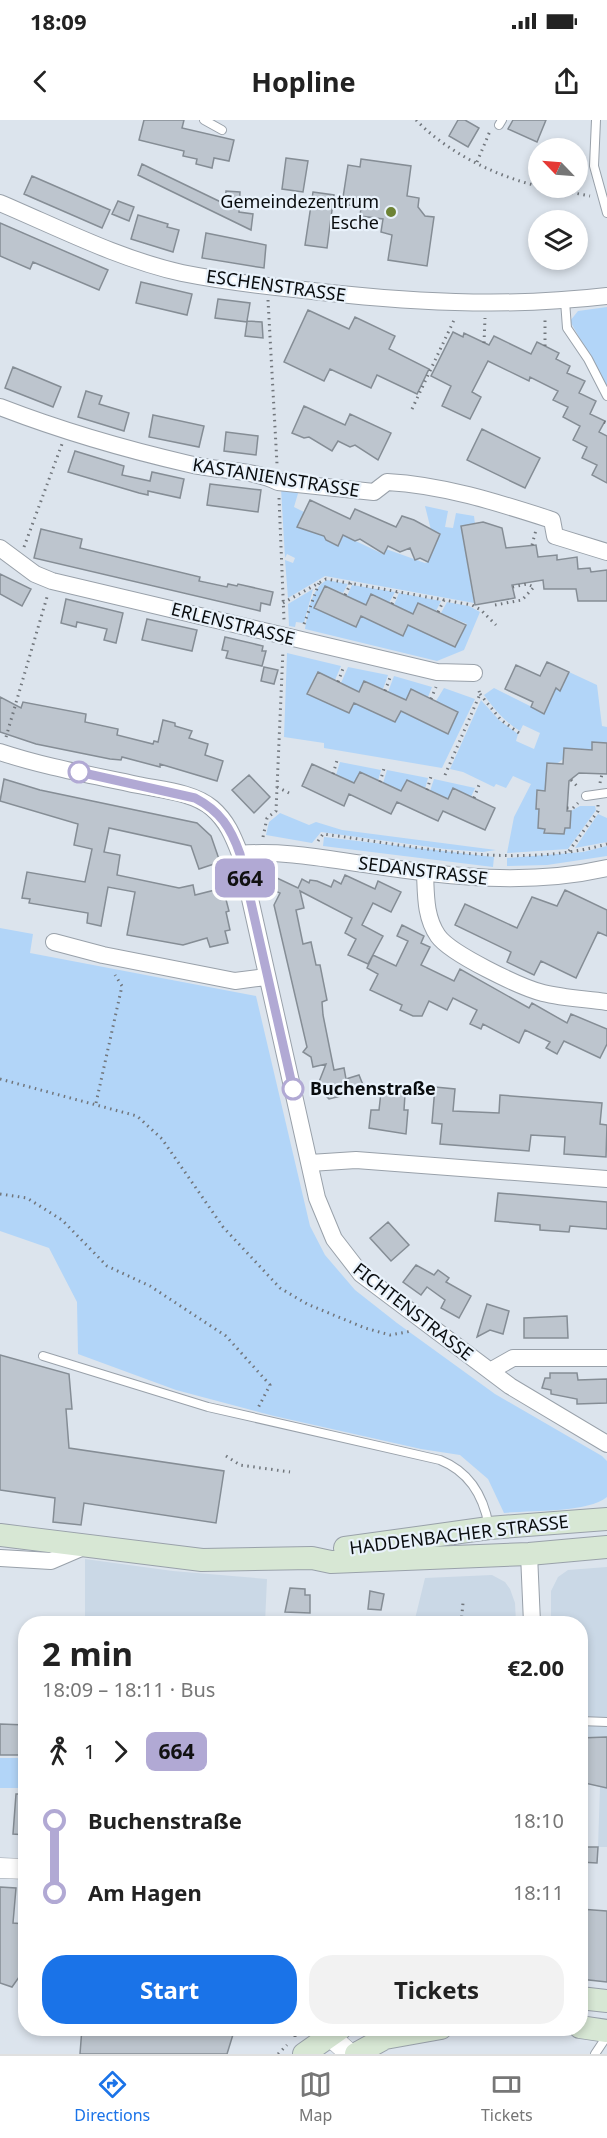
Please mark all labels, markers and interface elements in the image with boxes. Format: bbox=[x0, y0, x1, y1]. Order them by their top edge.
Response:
text: 18:09 bbox=[30, 6, 87, 36]
text: Hopline bbox=[251, 63, 356, 100]
icon: back bbox=[24, 65, 57, 98]
icon: share bbox=[550, 65, 583, 98]
north arrow bbox=[528, 138, 588, 198]
map controls bbox=[528, 138, 588, 270]
place label: Gemeindezentrum Esche bbox=[220, 189, 379, 234]
marker: Gemeindezentrum Esche bbox=[384, 205, 398, 219]
button: layers bbox=[528, 210, 588, 270]
street label: ESCHENSTRASSE bbox=[205, 263, 347, 307]
street label: KASTANIENSTRASSE bbox=[191, 452, 361, 502]
street label: ERLENSTRASSE bbox=[169, 596, 298, 650]
unlabelled marker bbox=[68, 761, 90, 783]
street label: SEDANSTRASSE bbox=[357, 850, 489, 890]
line badge: 664 bbox=[210, 858, 280, 897]
text: 664 bbox=[227, 864, 263, 892]
place label: Buchenstraße bbox=[310, 1076, 436, 1100]
marker: Buchenstraße bbox=[282, 1078, 304, 1100]
street label: FICHTENSTRASSE bbox=[349, 1257, 479, 1366]
street label: HADDENBACHER STRASSE bbox=[348, 1509, 570, 1559]
text: 2 min bbox=[42, 1631, 133, 1676]
text: €2.00 bbox=[507, 1652, 564, 1682]
text: 18:09 – 18:11 · Bus bbox=[42, 1676, 215, 1703]
icon: walk bbox=[42, 1735, 75, 1768]
icon: forward bbox=[104, 1735, 137, 1768]
text: 664 bbox=[158, 1737, 195, 1765]
text: 1 bbox=[84, 1738, 95, 1765]
text: Buchenstraße bbox=[88, 1805, 242, 1835]
text: 18:10 bbox=[513, 1807, 564, 1834]
text: Am Hagen bbox=[88, 1877, 202, 1907]
text: 18:11 bbox=[513, 1879, 564, 1906]
button: Start bbox=[42, 1955, 297, 2024]
button: Tickets bbox=[309, 1955, 564, 2024]
tab: Directions bbox=[74, 2068, 150, 2126]
tab: Map bbox=[299, 2068, 332, 2126]
tab: Tickets bbox=[481, 2068, 533, 2126]

